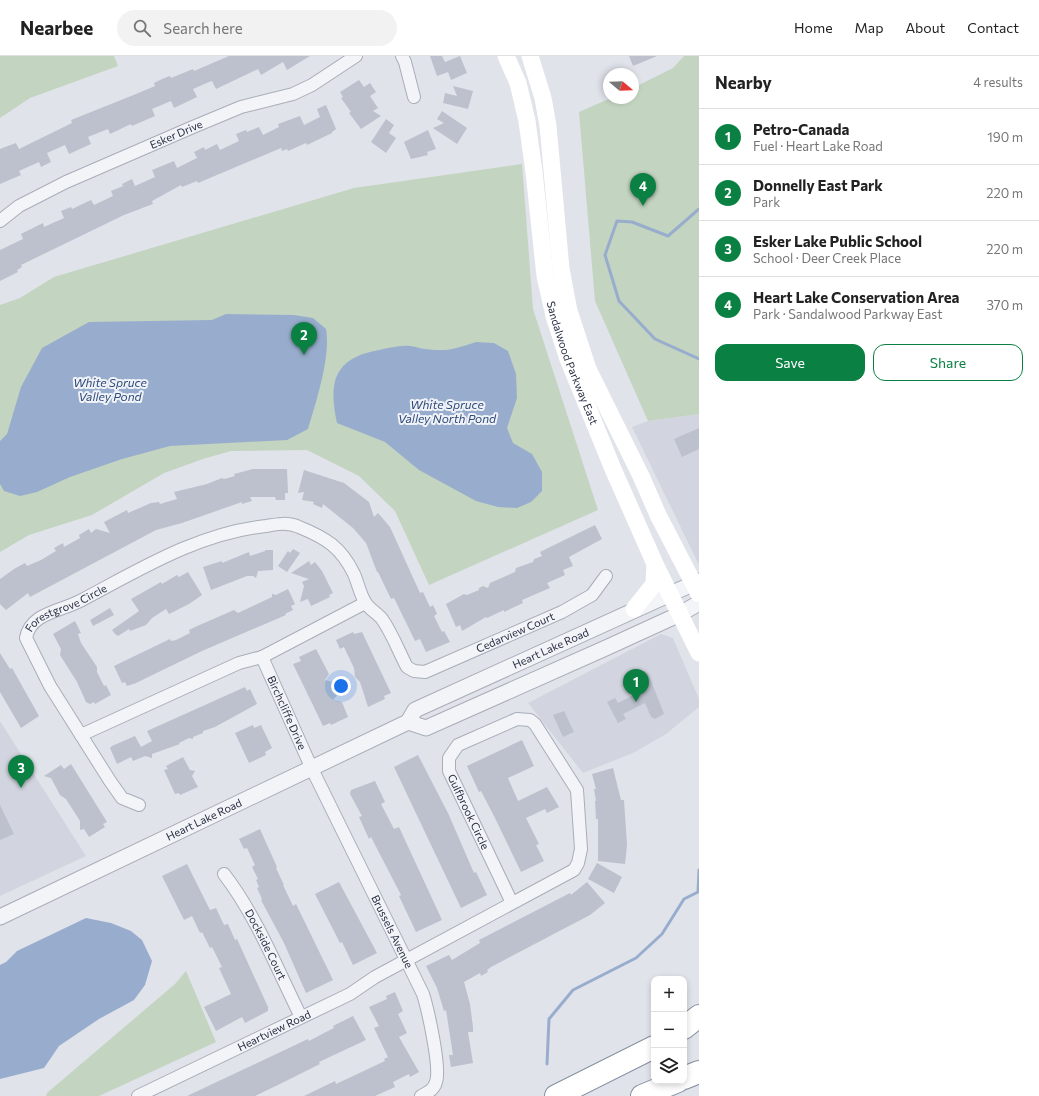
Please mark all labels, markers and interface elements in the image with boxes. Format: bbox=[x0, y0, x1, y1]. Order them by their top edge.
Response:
search box bbox=[117, 10, 397, 46]
text: Nearbee bbox=[20, 16, 93, 39]
icon: search bbox=[131, 17, 153, 39]
text: Search here bbox=[163, 19, 243, 37]
text: Home bbox=[794, 19, 833, 36]
text: Map bbox=[855, 19, 883, 36]
text: About bbox=[905, 19, 945, 36]
text: Contact bbox=[967, 19, 1019, 36]
north arrow bbox=[603, 68, 639, 104]
text: Nearby bbox=[715, 72, 772, 93]
text: 4 results bbox=[973, 74, 1023, 90]
street label: Esker Drive bbox=[148, 117, 204, 151]
text: Petro-Canada bbox=[753, 120, 849, 138]
text: 1 bbox=[725, 129, 731, 145]
text: 190 m bbox=[987, 129, 1023, 145]
text: Fuel · Heart Lake Road bbox=[753, 138, 883, 154]
pin: 4 bbox=[630, 173, 656, 206]
text: Donnelly East Park bbox=[753, 176, 883, 194]
text: 2 bbox=[724, 185, 732, 201]
text: 220 m bbox=[986, 185, 1023, 201]
text: Park bbox=[753, 194, 780, 210]
text: Esker Lake Public School bbox=[753, 232, 922, 250]
text: 3 bbox=[724, 241, 732, 257]
text: 220 m bbox=[986, 241, 1023, 257]
text: School · Deer Creek Place bbox=[753, 250, 901, 266]
text: Heart Lake Conservation Area bbox=[753, 288, 959, 306]
text: 4 bbox=[724, 297, 732, 313]
text: 370 m bbox=[986, 297, 1023, 313]
street label: Sandalwood Parkway East bbox=[545, 300, 601, 427]
text: Park · Sandalwood Parkway East bbox=[753, 306, 943, 322]
pin: 2 bbox=[291, 322, 317, 355]
button: Save bbox=[715, 344, 865, 381]
button: Share bbox=[873, 344, 1023, 381]
water label: White Spruce Valley Pond bbox=[73, 375, 147, 403]
water label: White Spruce Valley North Pond bbox=[398, 397, 497, 425]
street label: Forestgrove Circle bbox=[22, 581, 109, 634]
street label: Cedarview Court bbox=[474, 609, 557, 655]
street label: Heart Lake Road bbox=[510, 625, 591, 671]
pin: 1 bbox=[623, 669, 649, 702]
street label: Birchcliffe Drive bbox=[265, 673, 310, 752]
your location bbox=[331, 676, 351, 696]
pin: 3 bbox=[8, 755, 34, 788]
street label: Gulfbrook Circle bbox=[445, 772, 492, 851]
street label: Heart Lake Road bbox=[164, 795, 244, 843]
street label: Brussels Avenue bbox=[369, 893, 416, 970]
street label: Dockside Court bbox=[243, 907, 289, 982]
map controls bbox=[651, 976, 687, 1084]
button: + bbox=[651, 976, 687, 1012]
street label: Heartview Road bbox=[235, 1007, 313, 1053]
button: − bbox=[651, 1012, 687, 1048]
button: layers bbox=[651, 1048, 687, 1084]

